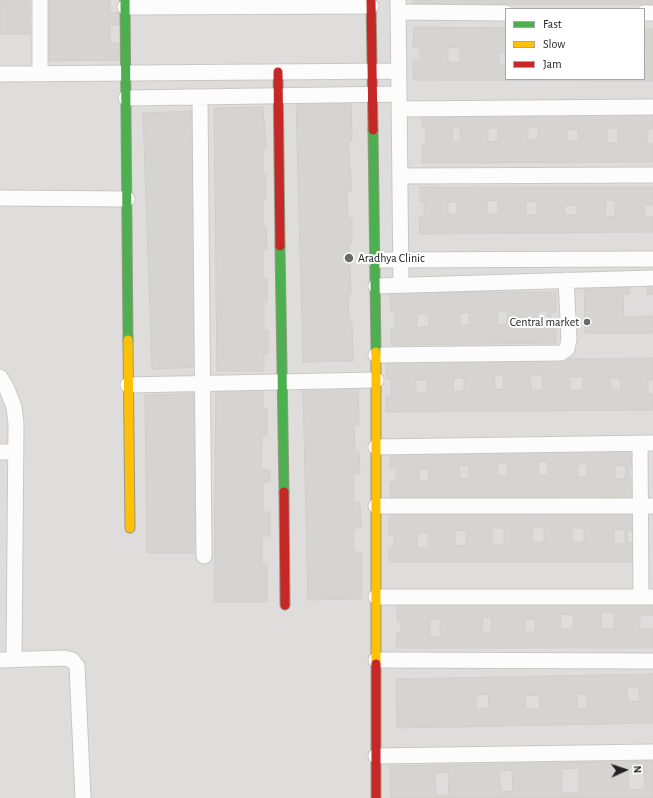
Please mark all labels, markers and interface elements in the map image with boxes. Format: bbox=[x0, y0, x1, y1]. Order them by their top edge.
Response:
legend bbox=[505, 8, 645, 80]
text: Fast bbox=[543, 18, 562, 30]
text: Slow bbox=[543, 38, 565, 50]
text: Jam bbox=[543, 58, 562, 70]
place label: Aradhya Clinic bbox=[358, 251, 425, 265]
marker: Aradhya Clinic bbox=[343, 252, 355, 264]
place label: Central market bbox=[510, 315, 579, 329]
marker: Central market bbox=[582, 317, 592, 327]
north arrow bbox=[605, 750, 645, 790]
text: N bbox=[632, 765, 643, 773]

